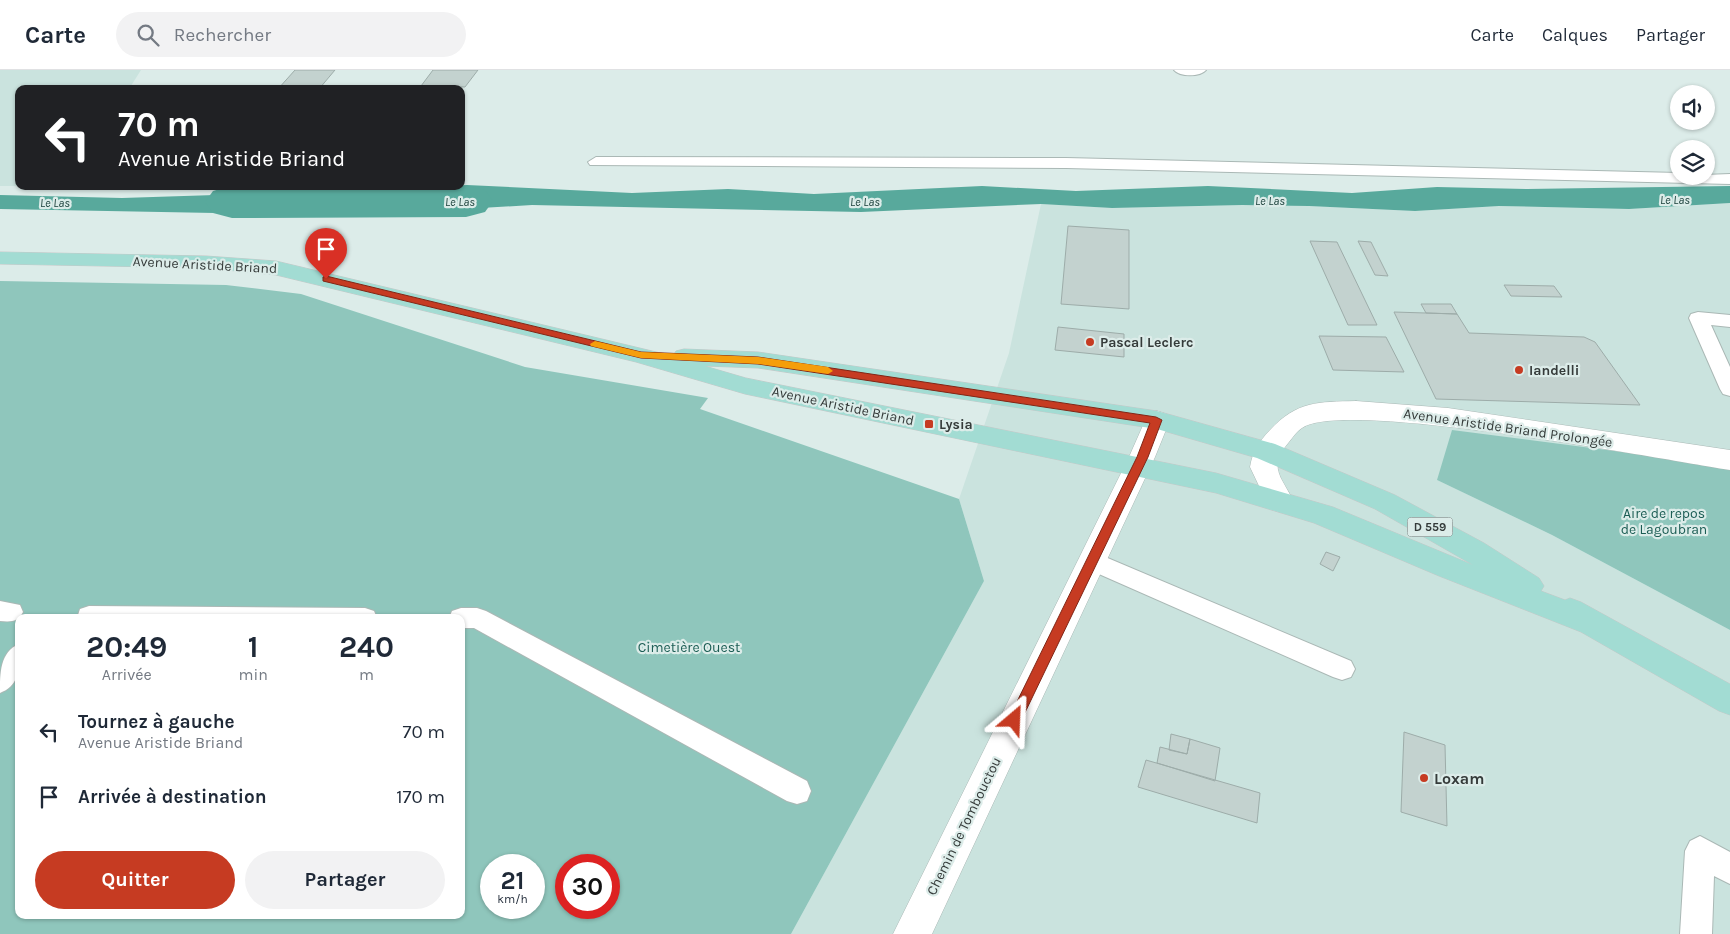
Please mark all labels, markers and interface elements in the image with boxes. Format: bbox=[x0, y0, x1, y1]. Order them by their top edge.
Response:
search box bbox=[116, 12, 466, 57]
text: Carte bbox=[25, 21, 86, 49]
icon: search bbox=[134, 21, 162, 49]
text: Rechercher bbox=[174, 24, 271, 46]
text: Carte bbox=[1470, 24, 1514, 46]
text: Calques bbox=[1542, 24, 1608, 46]
text: Partager bbox=[1636, 24, 1705, 46]
map controls bbox=[1670, 85, 1715, 185]
button: sound bbox=[1670, 85, 1715, 130]
text: 70 m bbox=[118, 104, 200, 145]
icon: left bbox=[35, 105, 100, 170]
button: layers bbox=[1670, 140, 1715, 185]
text: Avenue Aristide Briand bbox=[118, 146, 345, 172]
water label: Le Las bbox=[1660, 193, 1690, 207]
water label: Le Las bbox=[1255, 194, 1285, 208]
water label: Le Las bbox=[445, 195, 475, 209]
water label: Le Las bbox=[850, 195, 880, 209]
water label: Le Las bbox=[40, 196, 70, 210]
pin bbox=[305, 228, 347, 279]
icon: arrive bbox=[312, 235, 340, 263]
street label: Avenue Aristide Briand bbox=[132, 253, 278, 277]
place label: Pascal Leclerc bbox=[1100, 334, 1193, 351]
marker: Pascal Leclerc bbox=[1084, 336, 1096, 348]
place label: Iandelli bbox=[1529, 362, 1579, 379]
marker: Iandelli bbox=[1513, 364, 1525, 376]
street label: Avenue Aristide Briand bbox=[770, 383, 916, 429]
street label: Avenue Aristide Briand Prolongée bbox=[1402, 405, 1614, 451]
place label: Lysia bbox=[939, 416, 973, 433]
marker: Lysia bbox=[923, 418, 935, 430]
park label: Aire de repos de Lagoubran bbox=[1621, 505, 1707, 538]
road number: D 559 bbox=[1408, 518, 1452, 537]
text: 20:49 bbox=[86, 629, 167, 665]
text: 1 bbox=[248, 629, 259, 665]
text: 240 bbox=[339, 629, 394, 665]
park label: Cimetière Ouest bbox=[638, 639, 740, 656]
text: Arrivée bbox=[102, 665, 152, 684]
text: min bbox=[238, 665, 268, 684]
text: m bbox=[359, 665, 374, 684]
position arrow bbox=[987, 693, 1039, 745]
text: Tournez à gauche bbox=[78, 711, 235, 733]
icon: left bbox=[35, 718, 63, 746]
text: 70 m bbox=[403, 721, 445, 743]
text: Avenue Aristide Briand bbox=[78, 733, 243, 752]
street label: Chemin de Tombouctou bbox=[923, 754, 1005, 898]
place label: Loxam bbox=[1434, 769, 1484, 788]
marker: Loxam bbox=[1418, 772, 1430, 784]
icon: arrive bbox=[35, 783, 63, 811]
text: Arrivée à destination bbox=[78, 786, 267, 808]
text: 170 m bbox=[396, 786, 445, 808]
button: Quitter bbox=[35, 851, 235, 909]
button: Partager bbox=[245, 851, 445, 909]
speed limit sign: 30 bbox=[555, 854, 620, 919]
text: 21 bbox=[500, 866, 525, 895]
text: km/h bbox=[497, 892, 528, 906]

